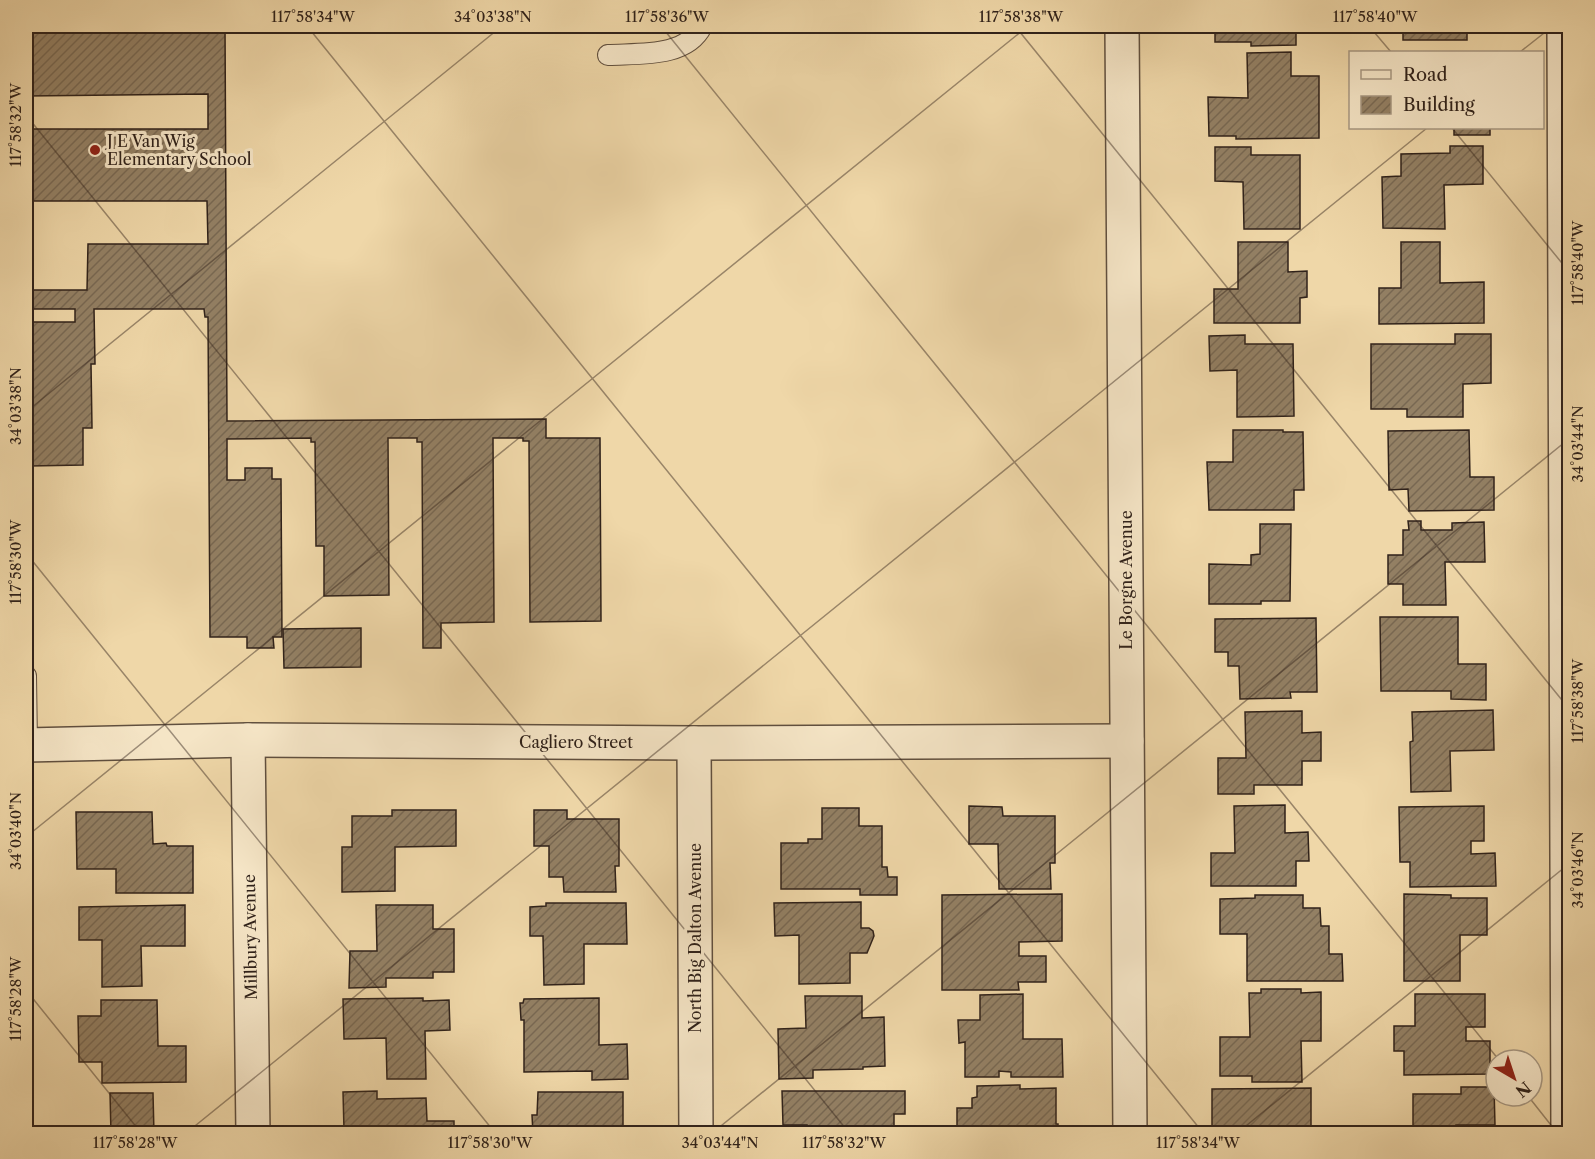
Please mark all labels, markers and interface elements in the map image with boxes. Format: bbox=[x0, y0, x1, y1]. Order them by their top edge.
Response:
text: 117°58'34"W bbox=[271, 7, 356, 26]
text: 34°03'38"N bbox=[454, 7, 532, 26]
text: 117°58'36"W bbox=[625, 7, 710, 26]
text: 117°58'38"W bbox=[979, 7, 1064, 26]
text: 117°58'40"W bbox=[1333, 7, 1418, 26]
legend bbox=[1349, 51, 1544, 129]
text: Road bbox=[1403, 64, 1448, 86]
text: 117°58'32"W bbox=[6, 82, 25, 167]
text: Building bbox=[1403, 94, 1475, 116]
place label: J E Van Wig Elementary School bbox=[104, 131, 252, 169]
marker: J E Van Wig Elementary School bbox=[88, 143, 102, 157]
text: 117°58'40"W bbox=[1568, 220, 1587, 305]
text: 34°03'38"N bbox=[6, 367, 25, 445]
text: 34°03'44"N bbox=[1568, 405, 1587, 483]
street label: Le Borgne Avenue bbox=[1116, 510, 1136, 650]
text: 117°58'30"W bbox=[6, 519, 25, 604]
text: 117°58'38"W bbox=[1568, 658, 1587, 743]
street label: Cagliero Street bbox=[519, 732, 633, 752]
text: 34°03'40"N bbox=[6, 792, 25, 870]
text: 34°03'46"N bbox=[1568, 831, 1587, 909]
street label: North Big Dalton Avenue bbox=[685, 843, 705, 1033]
street label: Millbury Avenue bbox=[239, 874, 261, 1000]
text: 117°58'28"W bbox=[6, 956, 25, 1041]
north arrow bbox=[1484, 1048, 1544, 1108]
text: N bbox=[1512, 1078, 1535, 1102]
text: 117°58'28"W bbox=[93, 1133, 178, 1152]
text: 117°58'30"W bbox=[448, 1133, 533, 1152]
text: 34°03'44"N bbox=[681, 1133, 759, 1152]
text: 117°58'32"W bbox=[802, 1133, 887, 1152]
text: 117°58'34"W bbox=[1156, 1133, 1241, 1152]

